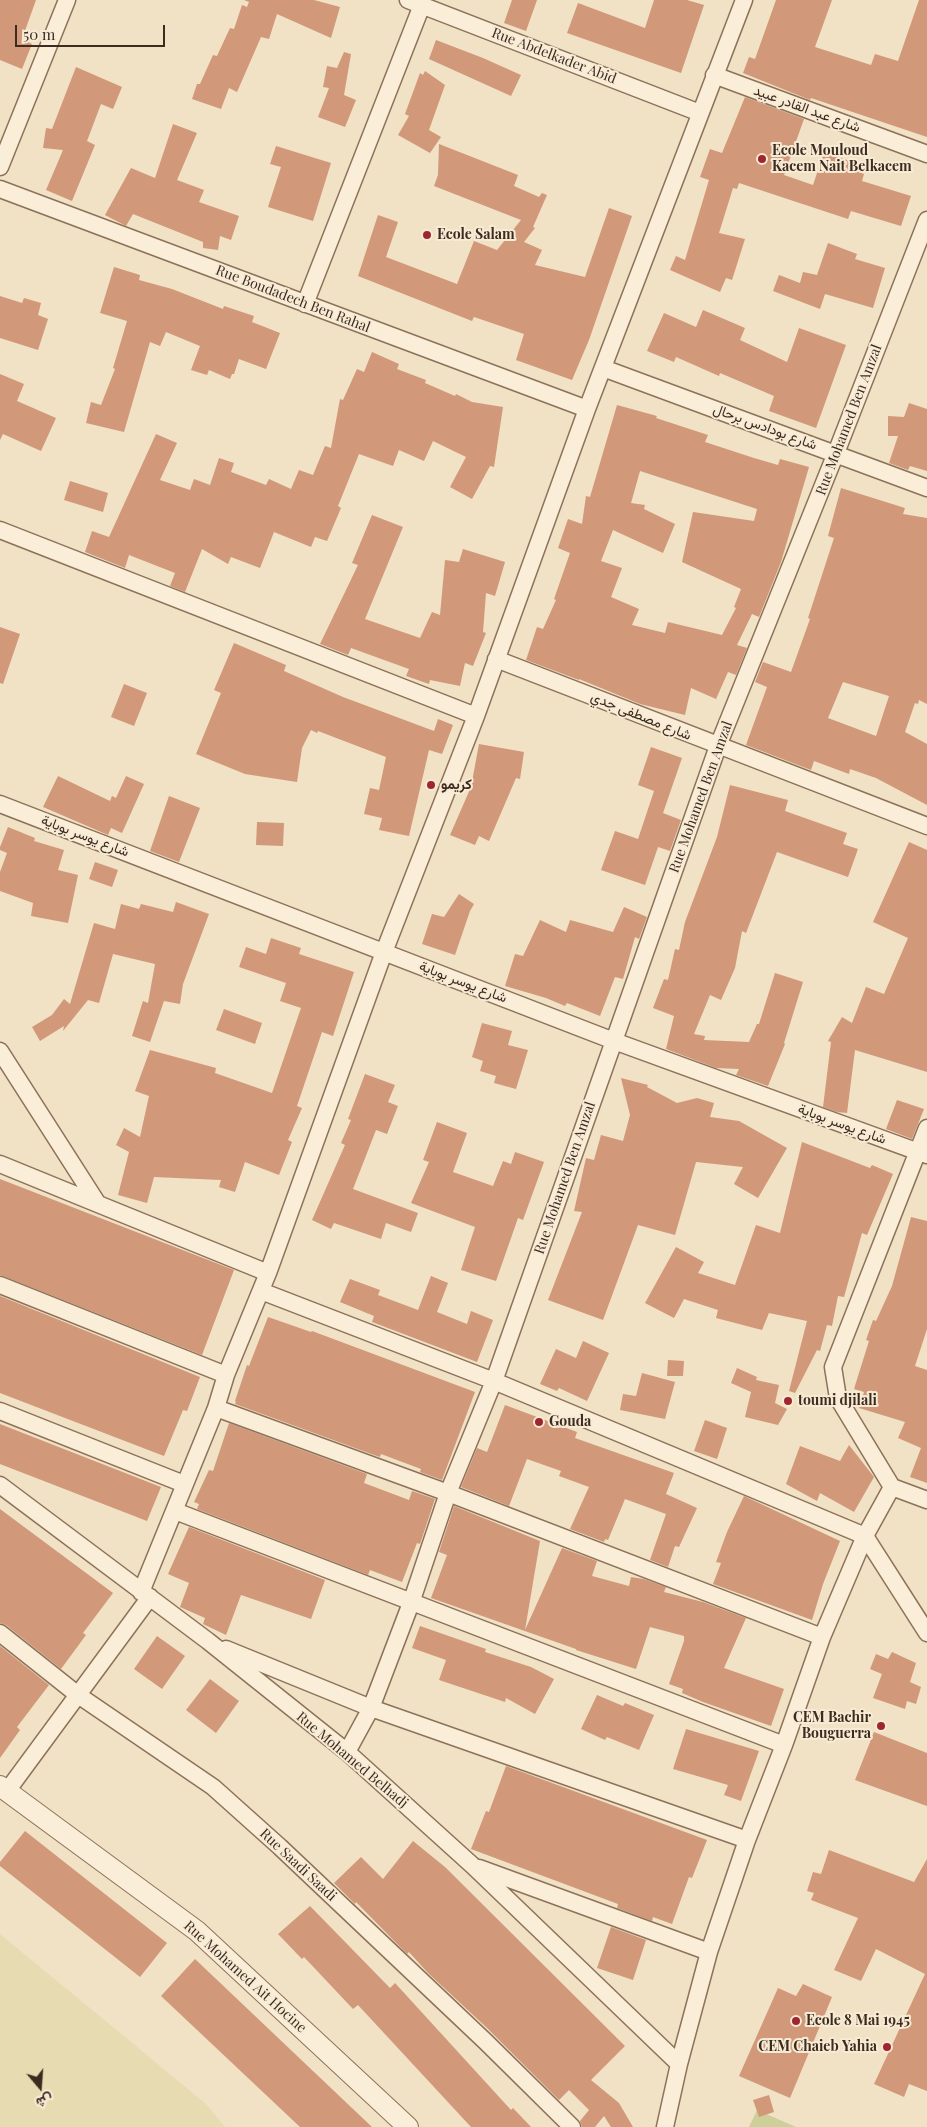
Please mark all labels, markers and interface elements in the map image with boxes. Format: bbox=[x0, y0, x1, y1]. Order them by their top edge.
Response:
scale bar bbox=[18, 15, 168, 47]
text: 50 m bbox=[23, 24, 55, 44]
street label: Rue Abdelkader Abid bbox=[489, 24, 619, 88]
street label: شارع عبد القادر عبيد bbox=[751, 82, 863, 136]
place label: Ecole Mouloud Kacem Nait Belkacem bbox=[772, 143, 912, 176]
marker: Ecole Mouloud Kacem Nait Belkacem bbox=[756, 153, 768, 165]
place label: Ecole Salam bbox=[437, 227, 515, 243]
marker: Ecole Salam bbox=[421, 229, 433, 241]
street label: Rue Boudadech Ben Rahal bbox=[213, 262, 373, 336]
street label: Rue Mohamed Ben Amzal bbox=[812, 342, 886, 498]
street label: شارع بودادس برحال bbox=[711, 400, 819, 454]
street label: شارع مصطفى جدي bbox=[588, 688, 694, 744]
street label: Rue Mohamed Ben Amzal bbox=[666, 719, 736, 875]
place label: كريمو bbox=[441, 777, 472, 793]
marker: كريمو bbox=[425, 779, 437, 791]
street label: شارع يوسر بوباية bbox=[39, 812, 131, 860]
street label: شارع يوسر بوباية bbox=[417, 958, 509, 1006]
street label: Rue Mohamed Ben Amzal bbox=[531, 1100, 599, 1256]
street label: شارع يوسر بوباية bbox=[796, 1100, 888, 1148]
place label: toumi djilali bbox=[798, 1393, 877, 1409]
marker: toumi djilali bbox=[782, 1395, 794, 1407]
place label: Gouda bbox=[549, 1414, 591, 1430]
marker: Gouda bbox=[533, 1416, 545, 1428]
street label: Rue Mohamed Belhadj bbox=[293, 1708, 411, 1812]
place label: CEM Bachir Bouguerra bbox=[793, 1710, 871, 1742]
marker: CEM Bachir Bouguerra bbox=[875, 1720, 887, 1732]
street label: Rue Saadi Saadi bbox=[256, 1825, 340, 1905]
street label: Rue Mohamed Ait Hocine bbox=[180, 1917, 310, 2037]
place label: Ecole 8 Mai 1945 bbox=[806, 2013, 910, 2029]
marker: Ecole 8 Mai 1945 bbox=[790, 2015, 802, 2027]
place label: CEM Chaieb Yahia bbox=[758, 2039, 877, 2055]
marker: CEM Chaieb Yahia bbox=[881, 2041, 893, 2053]
north arrow bbox=[15, 2062, 65, 2112]
text: ش bbox=[34, 2090, 56, 2113]

